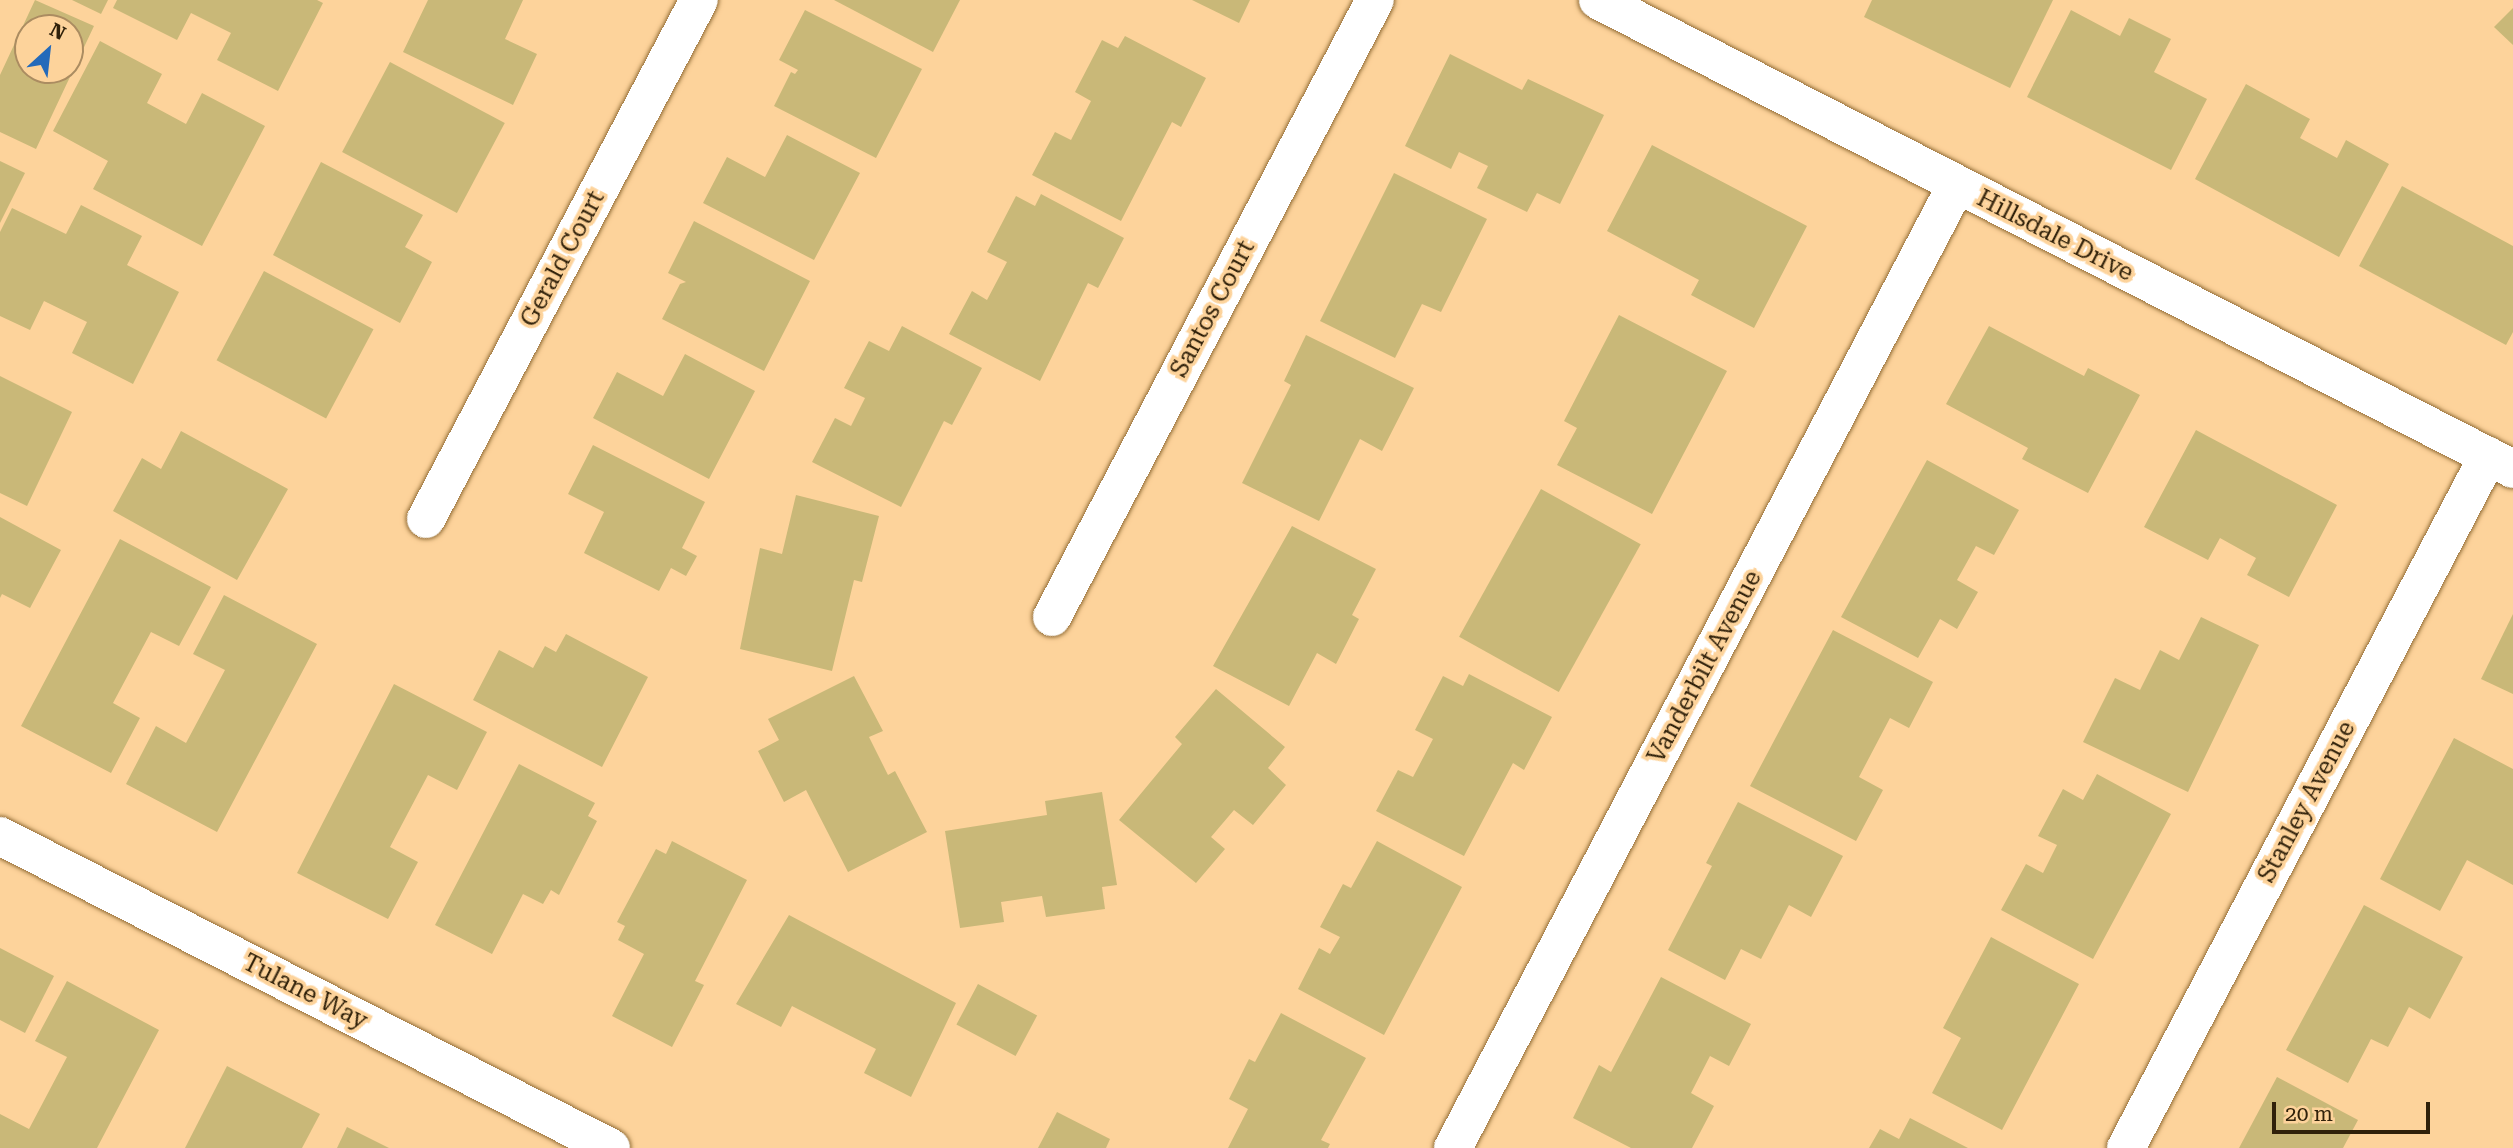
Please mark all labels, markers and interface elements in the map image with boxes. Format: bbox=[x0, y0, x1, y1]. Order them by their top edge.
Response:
north arrow bbox=[14, 14, 84, 84]
text: N bbox=[46, 18, 70, 45]
street label: Hillsdale Drive bbox=[1972, 184, 2138, 288]
street label: Gerald Court bbox=[515, 186, 611, 332]
street label: Santos Court bbox=[1165, 236, 1261, 382]
street label: Vanderbilt Avenue bbox=[1642, 566, 1768, 768]
street label: Stanley Avenue bbox=[2252, 716, 2362, 888]
street label: Tulane Way bbox=[238, 948, 372, 1036]
scale bar bbox=[2275, 1088, 2432, 1132]
text: 20 m bbox=[2285, 1102, 2333, 1126]

